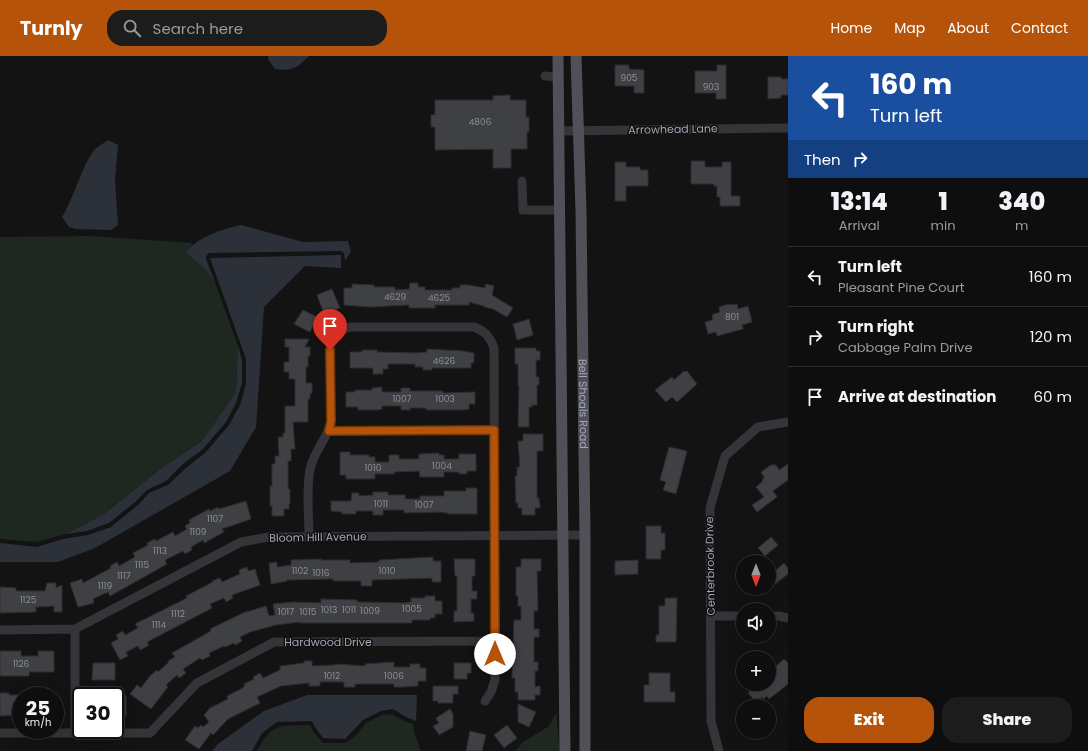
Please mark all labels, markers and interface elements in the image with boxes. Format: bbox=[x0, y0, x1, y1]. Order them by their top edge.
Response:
search box bbox=[107, 10, 387, 46]
text: Turnly bbox=[20, 15, 83, 42]
icon: search bbox=[121, 17, 143, 39]
text: Search here bbox=[153, 18, 243, 39]
text: Home bbox=[830, 18, 872, 38]
text: Map bbox=[894, 18, 925, 38]
text: About bbox=[947, 18, 989, 38]
text: Contact bbox=[1011, 18, 1068, 38]
text: 160 m bbox=[870, 65, 952, 104]
house number: 905 bbox=[621, 72, 638, 84]
icon: left bbox=[804, 72, 856, 124]
house number: 903 bbox=[703, 81, 719, 93]
text: Turn left bbox=[870, 103, 942, 128]
house number: 4806 bbox=[469, 116, 492, 128]
street label: Arrowhead Lane bbox=[628, 120, 718, 138]
icon: right bbox=[849, 148, 871, 170]
text: Then bbox=[804, 149, 841, 170]
text: 13:14 bbox=[831, 185, 888, 218]
text: 1 bbox=[938, 185, 948, 218]
text: 340 bbox=[998, 185, 1045, 218]
text: Arrival bbox=[839, 216, 880, 235]
text: min bbox=[931, 216, 955, 235]
text: m bbox=[1015, 216, 1028, 235]
text: Turn left bbox=[838, 256, 902, 277]
icon: left bbox=[804, 266, 826, 288]
text: 160 m bbox=[1029, 266, 1072, 287]
text: Pleasant Pine Court bbox=[838, 278, 965, 297]
house number: 4629 bbox=[384, 291, 406, 303]
house number: 4625 bbox=[428, 292, 450, 304]
pin bbox=[313, 309, 347, 350]
house number: 801 bbox=[725, 311, 739, 323]
icon: arrive bbox=[319, 315, 341, 337]
text: Turn right bbox=[838, 316, 914, 337]
icon: right bbox=[804, 326, 826, 348]
text: 120 m bbox=[1030, 326, 1072, 347]
text: Cabbage Palm Drive bbox=[838, 338, 972, 357]
house number: 4626 bbox=[433, 355, 455, 367]
street label: Bell Shoals Road bbox=[575, 359, 592, 449]
icon: arrive bbox=[804, 386, 826, 408]
text: Arrive at destination bbox=[838, 386, 996, 407]
text: 60 m bbox=[1034, 386, 1072, 407]
house number: 1007 bbox=[392, 393, 412, 405]
house number: 1003 bbox=[435, 393, 455, 405]
house number: 1004 bbox=[432, 460, 452, 472]
house number: 1010 bbox=[364, 462, 382, 474]
house number: 1011 bbox=[374, 498, 388, 510]
house number: 1007 bbox=[414, 499, 434, 511]
house number: 1107 bbox=[207, 513, 223, 525]
street label: Centerbrook Drive bbox=[701, 516, 719, 616]
house number: 1109 bbox=[189, 526, 207, 538]
street label: Bloom Hill Avenue bbox=[269, 528, 367, 546]
house number: 1113 bbox=[153, 545, 167, 557]
north arrow bbox=[736, 555, 776, 595]
map controls bbox=[736, 555, 776, 739]
house number: 1115 bbox=[135, 559, 149, 571]
house number: 1102 bbox=[292, 565, 308, 577]
house number: 1010 bbox=[378, 565, 396, 577]
house number: 1016 bbox=[312, 567, 330, 579]
house number: 1117 bbox=[117, 570, 131, 582]
house number: 1119 bbox=[98, 580, 112, 592]
house number: 1125 bbox=[20, 594, 37, 606]
house number: 1005 bbox=[402, 603, 422, 615]
button: sound bbox=[736, 603, 776, 643]
house number: 1013 bbox=[321, 604, 337, 616]
house number: 1011 bbox=[342, 604, 356, 616]
house number: 1009 bbox=[360, 605, 380, 617]
house number: 1017 bbox=[278, 606, 294, 618]
house number: 1015 bbox=[299, 606, 317, 618]
house number: 1112 bbox=[171, 608, 185, 620]
house number: 1114 bbox=[152, 619, 166, 631]
position arrow bbox=[474, 633, 516, 675]
street label: Hardwood Drive bbox=[284, 634, 372, 650]
button: + bbox=[736, 651, 776, 691]
house number: 1126 bbox=[13, 658, 30, 670]
house number: 1012 bbox=[324, 670, 340, 682]
house number: 1006 bbox=[384, 670, 404, 682]
speed limit sign: 30 bbox=[72, 687, 124, 739]
text: 25 bbox=[26, 694, 50, 722]
button: Exit bbox=[804, 697, 934, 743]
button: Share bbox=[942, 697, 1072, 743]
button: − bbox=[736, 699, 776, 739]
text: km/h bbox=[25, 715, 51, 730]

